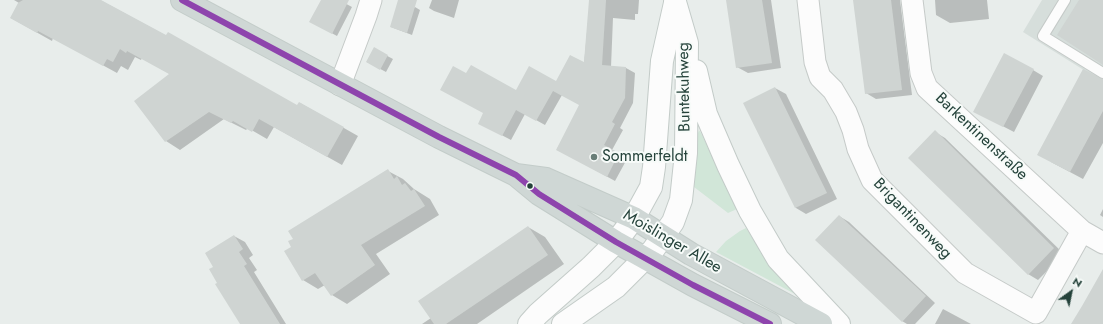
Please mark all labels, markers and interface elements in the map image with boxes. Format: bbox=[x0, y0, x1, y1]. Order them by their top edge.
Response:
street label: Buntekuhweg bbox=[675, 42, 695, 132]
street label: Barkentinenstraße bbox=[931, 89, 1031, 185]
place label: Sommerfeldt bbox=[602, 147, 688, 167]
marker: Sommerfeldt bbox=[589, 152, 599, 162]
street label: Brigantinenweg bbox=[869, 175, 955, 263]
unlabelled marker bbox=[525, 181, 535, 191]
street label: Moislinger Allee bbox=[619, 206, 725, 278]
north arrow bbox=[1051, 272, 1091, 312]
text: N bbox=[1070, 273, 1086, 291]

